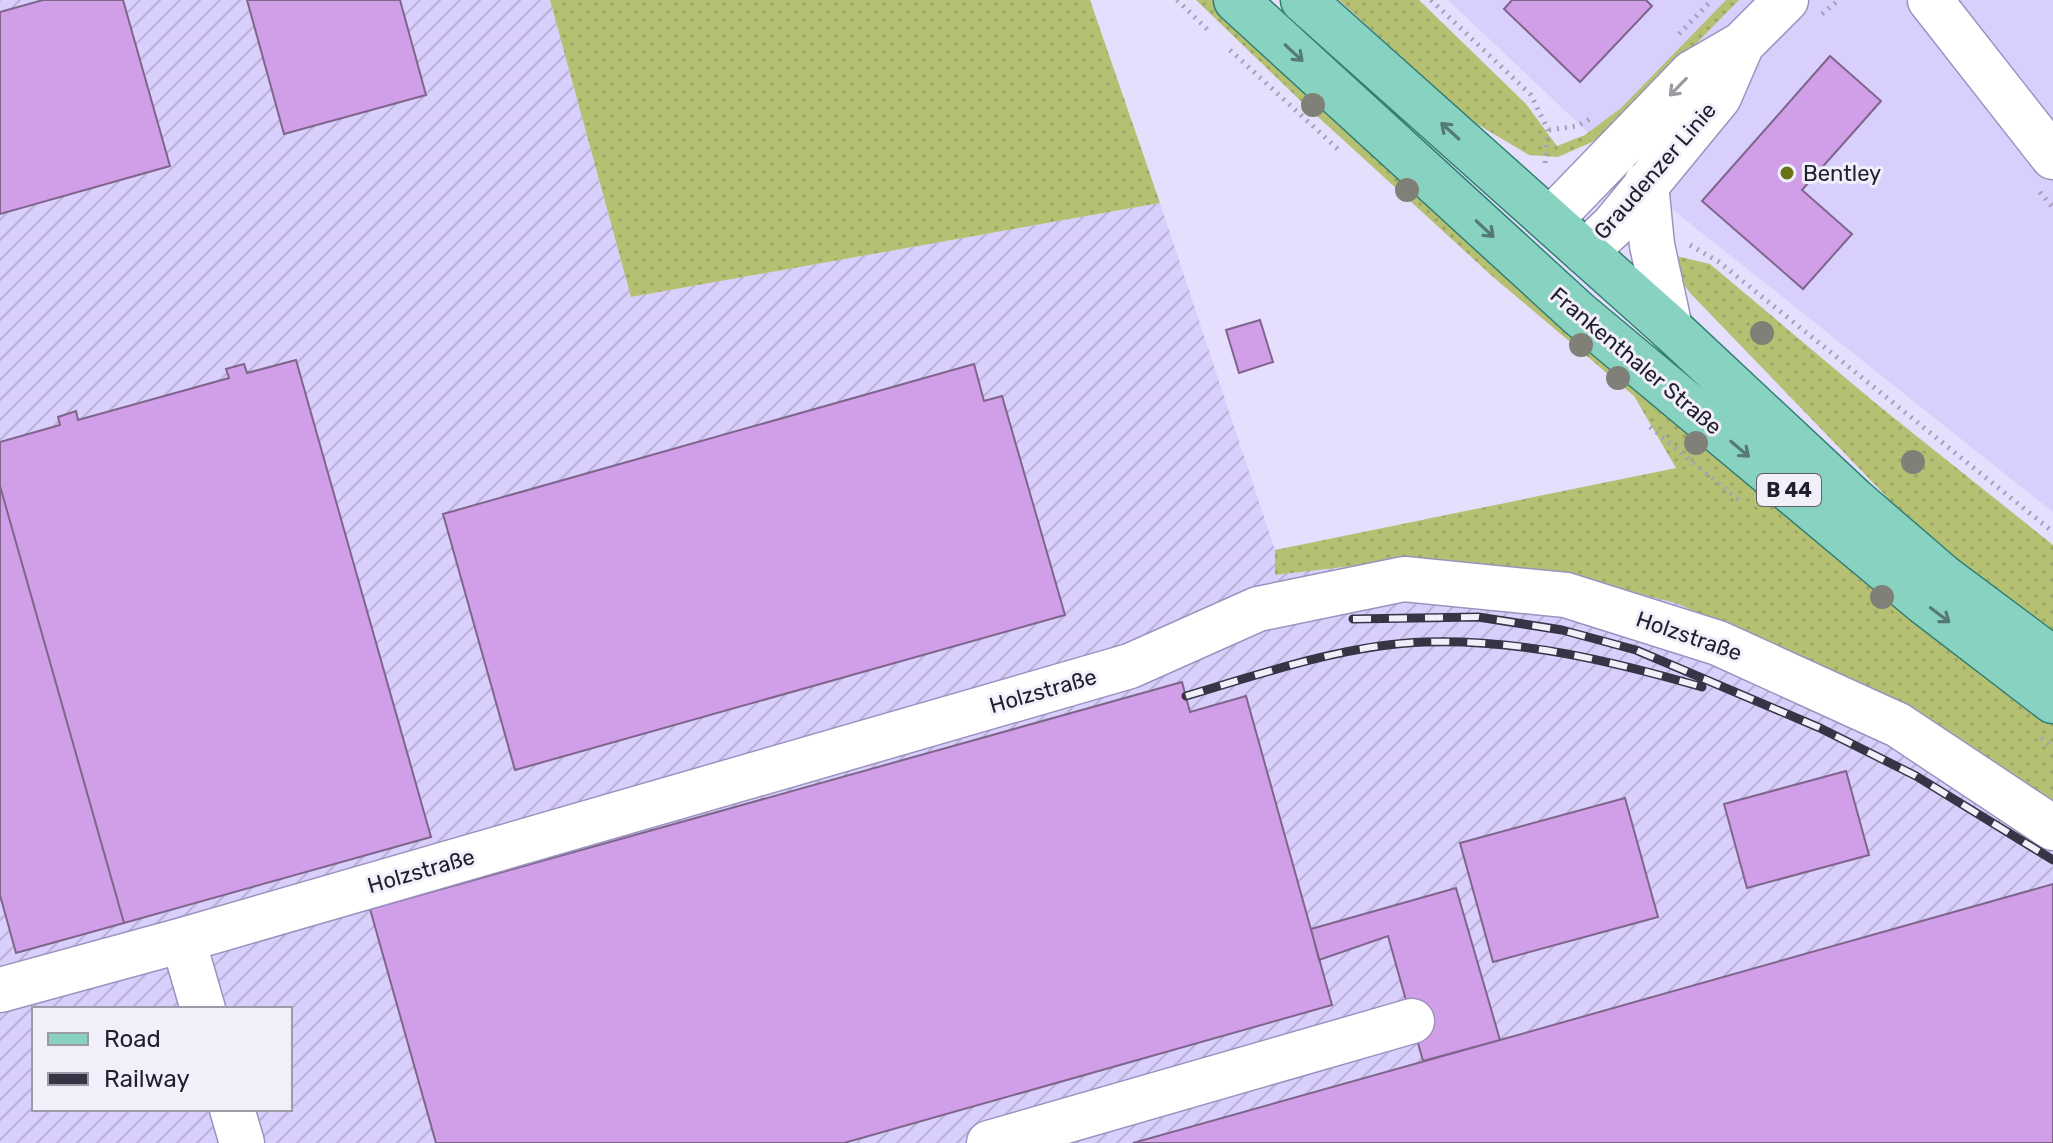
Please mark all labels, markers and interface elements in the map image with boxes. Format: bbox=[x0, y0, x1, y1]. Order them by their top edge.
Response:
one-way arrow bbox=[1283, 43, 1303, 61]
one-way arrow bbox=[1668, 77, 1687, 97]
street label: Graudenzer Linie bbox=[1588, 97, 1722, 245]
one-way arrow bbox=[1441, 122, 1461, 140]
place label: Bentley bbox=[1803, 160, 1881, 187]
marker: Bentley bbox=[1778, 164, 1796, 182]
one-way arrow bbox=[1475, 219, 1495, 238]
street label: Frankenthaler Straße bbox=[1545, 281, 1727, 441]
one-way arrow bbox=[1729, 440, 1750, 458]
road number: B 44 bbox=[1757, 474, 1821, 506]
street label: Holzstraße bbox=[1632, 605, 1746, 667]
one-way arrow bbox=[1929, 606, 1951, 623]
street label: Holzstraße bbox=[986, 663, 1100, 719]
street label: Holzstraße bbox=[364, 843, 478, 899]
legend bbox=[32, 1007, 292, 1111]
text: Road bbox=[104, 1025, 161, 1053]
text: Railway bbox=[104, 1065, 190, 1093]

